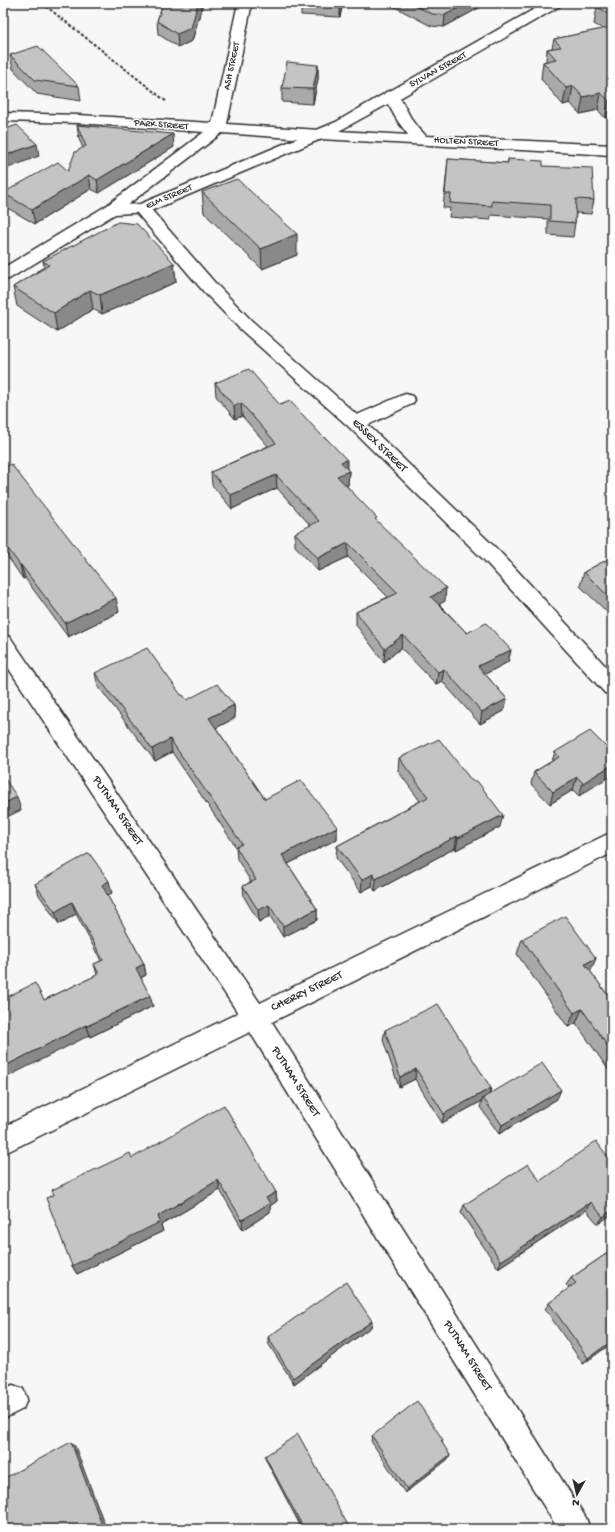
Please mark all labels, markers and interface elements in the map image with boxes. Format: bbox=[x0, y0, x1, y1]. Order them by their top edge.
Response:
street label: ASH STREET bbox=[221, 40, 243, 91]
street label: SYLVAN STREET bbox=[407, 49, 470, 91]
street label: PARK STREET bbox=[132, 117, 190, 133]
street label: HOLTEN STREET bbox=[434, 134, 500, 150]
street label: ELM STREET bbox=[144, 181, 195, 212]
street label: ESSEX STREET bbox=[348, 416, 411, 477]
street label: PUTNAM STREET bbox=[88, 773, 146, 849]
street label: CHERRY STREET bbox=[269, 968, 346, 1015]
street label: PUTNAM STREET bbox=[267, 1043, 323, 1121]
street label: PUTNAM STREET bbox=[439, 1317, 495, 1395]
north arrow bbox=[557, 1474, 597, 1514]
text: N bbox=[571, 1495, 580, 1508]

